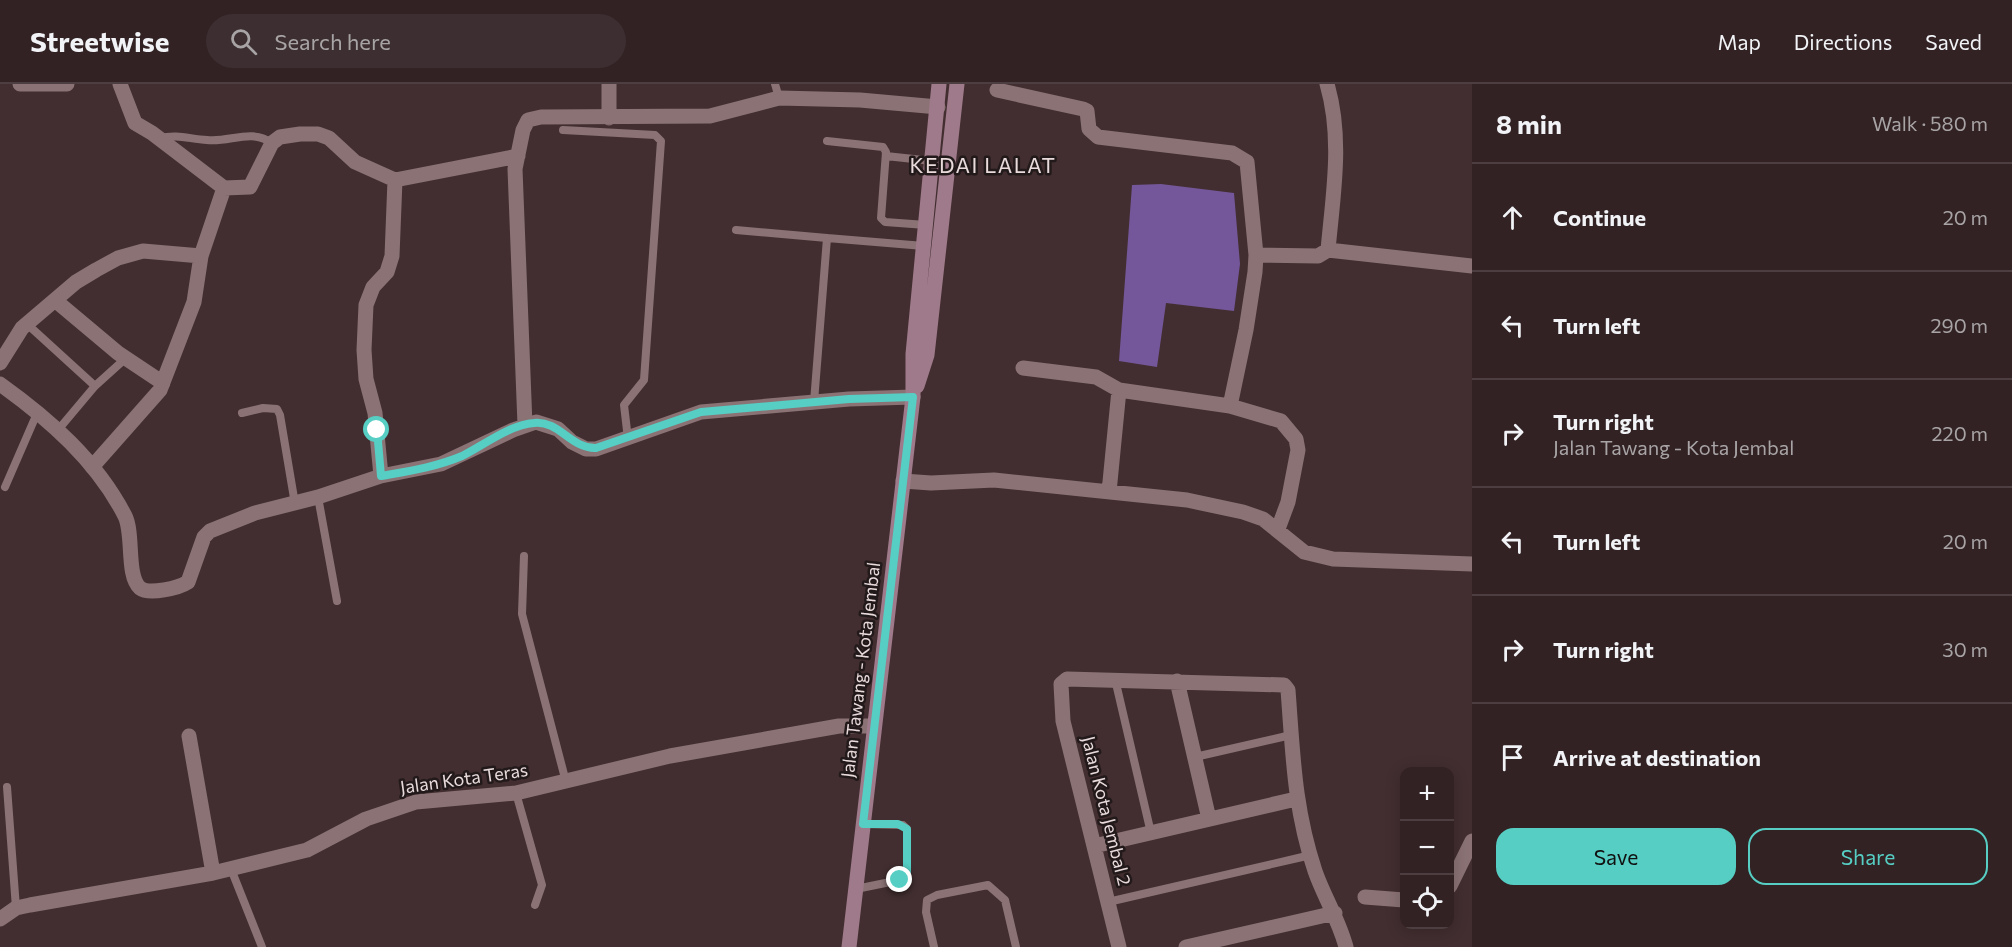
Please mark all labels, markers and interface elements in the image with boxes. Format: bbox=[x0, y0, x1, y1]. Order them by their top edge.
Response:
search box bbox=[206, 14, 626, 68]
text: Streetwise bbox=[30, 24, 170, 58]
icon: search bbox=[227, 25, 260, 58]
text: Search here bbox=[275, 28, 391, 55]
text: Map bbox=[1718, 29, 1761, 54]
text: Directions bbox=[1794, 29, 1892, 54]
text: Saved bbox=[1925, 29, 1982, 54]
text: 8 min bbox=[1496, 108, 1562, 139]
text: Walk · 580 m bbox=[1872, 111, 1988, 135]
district label: KEDAI LALAT bbox=[910, 152, 1056, 177]
icon: ahead bbox=[1496, 201, 1529, 234]
text: Continue bbox=[1553, 204, 1646, 231]
text: 20 m bbox=[1943, 205, 1988, 229]
icon: left bbox=[1496, 309, 1529, 342]
text: Turn left bbox=[1553, 312, 1640, 339]
text: 290 m bbox=[1930, 313, 1988, 337]
text: Turn right bbox=[1553, 408, 1654, 435]
route start bbox=[363, 416, 389, 442]
icon: right bbox=[1496, 417, 1529, 450]
text: 220 m bbox=[1932, 421, 1988, 445]
text: Jalan Tawang - Kota Jembal bbox=[1553, 435, 1794, 459]
icon: left bbox=[1496, 525, 1529, 558]
text: Turn left bbox=[1553, 528, 1640, 555]
text: 20 m bbox=[1943, 529, 1988, 553]
street label: Jalan Tawang - Kota Jembal bbox=[836, 561, 884, 779]
icon: right bbox=[1496, 633, 1529, 666]
text: Turn right bbox=[1553, 636, 1654, 663]
text: 30 m bbox=[1942, 637, 1988, 661]
street label: Jalan Kota Jembal 2 bbox=[1078, 734, 1136, 888]
icon: arrive bbox=[1496, 741, 1529, 774]
text: Arrive at destination bbox=[1553, 744, 1761, 771]
street label: Jalan Kota Teras bbox=[398, 758, 529, 798]
map controls bbox=[1400, 767, 1454, 929]
button: + bbox=[1400, 767, 1454, 821]
button: − bbox=[1400, 821, 1454, 875]
button: Save bbox=[1496, 828, 1736, 885]
button: Share bbox=[1748, 828, 1988, 885]
route end bbox=[886, 866, 912, 892]
button: locate bbox=[1400, 875, 1454, 929]

